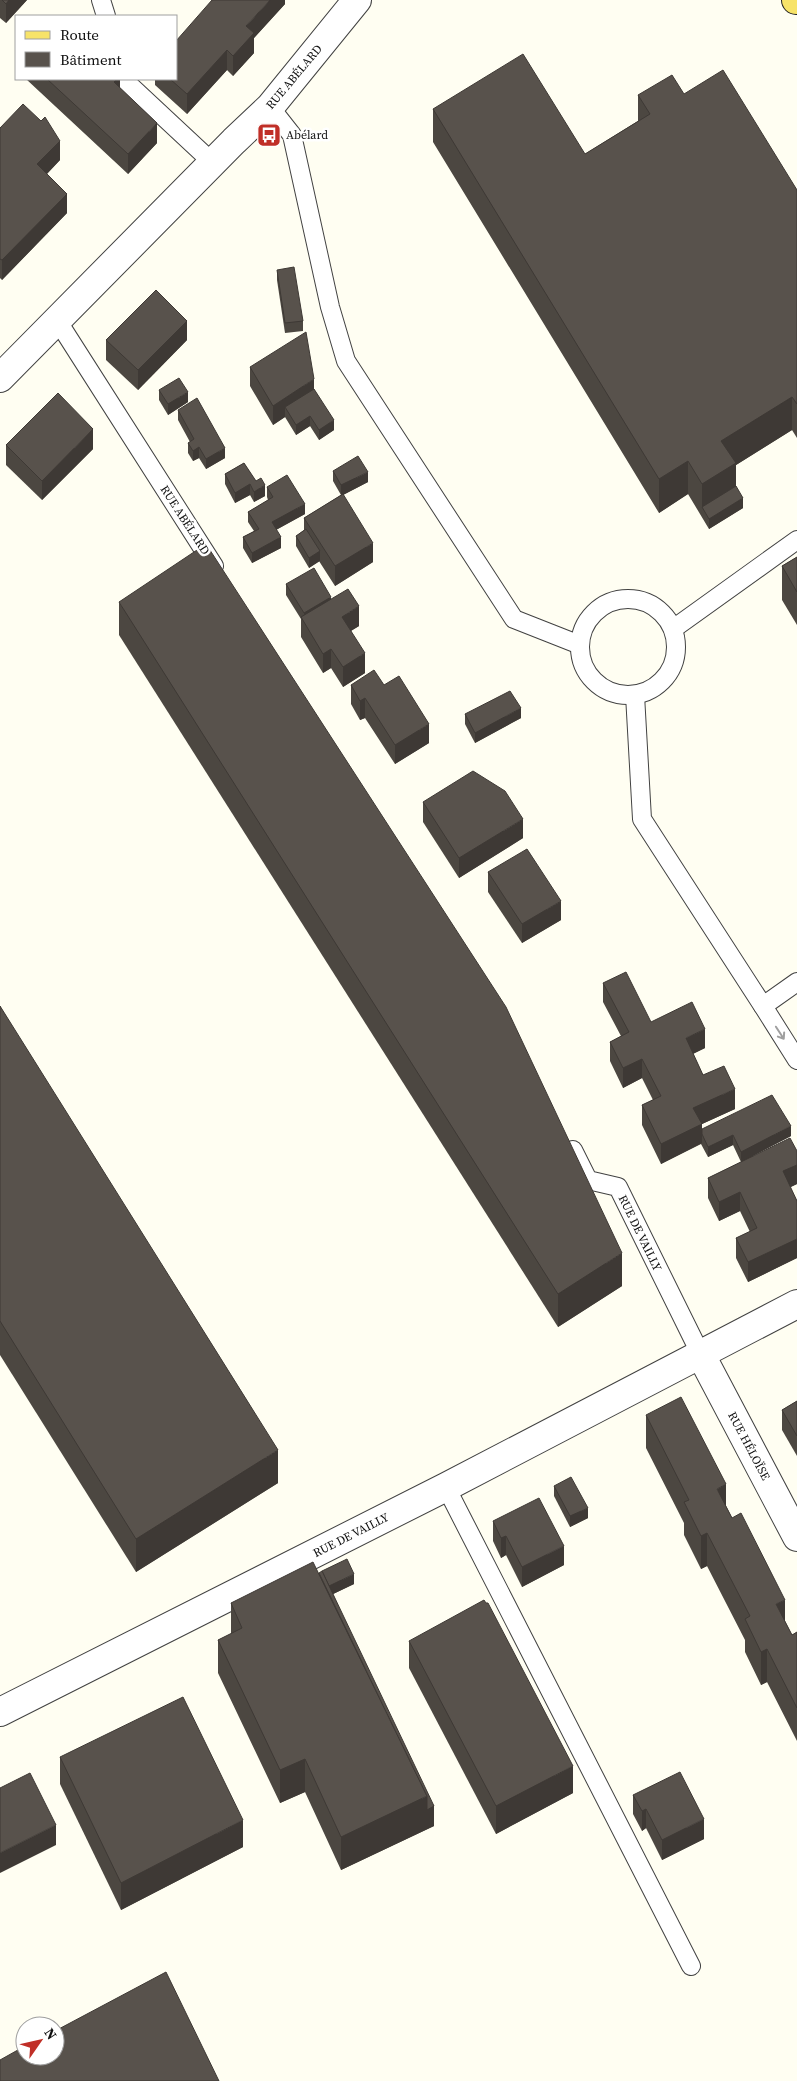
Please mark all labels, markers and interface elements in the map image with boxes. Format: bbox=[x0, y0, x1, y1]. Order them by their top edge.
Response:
legend bbox=[15, 15, 178, 80]
text: Route bbox=[60, 24, 99, 45]
street label: RUE ABÉLARD bbox=[262, 41, 326, 113]
text: Bâtiment bbox=[60, 49, 122, 70]
bus stop icon: Abélard bbox=[256, 122, 282, 148]
place label: Abélard bbox=[286, 127, 328, 143]
street label: RUE ABÉLARD bbox=[157, 482, 213, 558]
one-way arrow bbox=[774, 1026, 785, 1040]
street label: RUE DE VAILLY bbox=[615, 1192, 666, 1274]
street label: RUE HÉLOÏSE bbox=[724, 1409, 774, 1483]
street label: RUE DE VAILLY bbox=[310, 1509, 392, 1561]
north arrow bbox=[15, 2016, 65, 2066]
text: N bbox=[40, 2024, 62, 2044]

